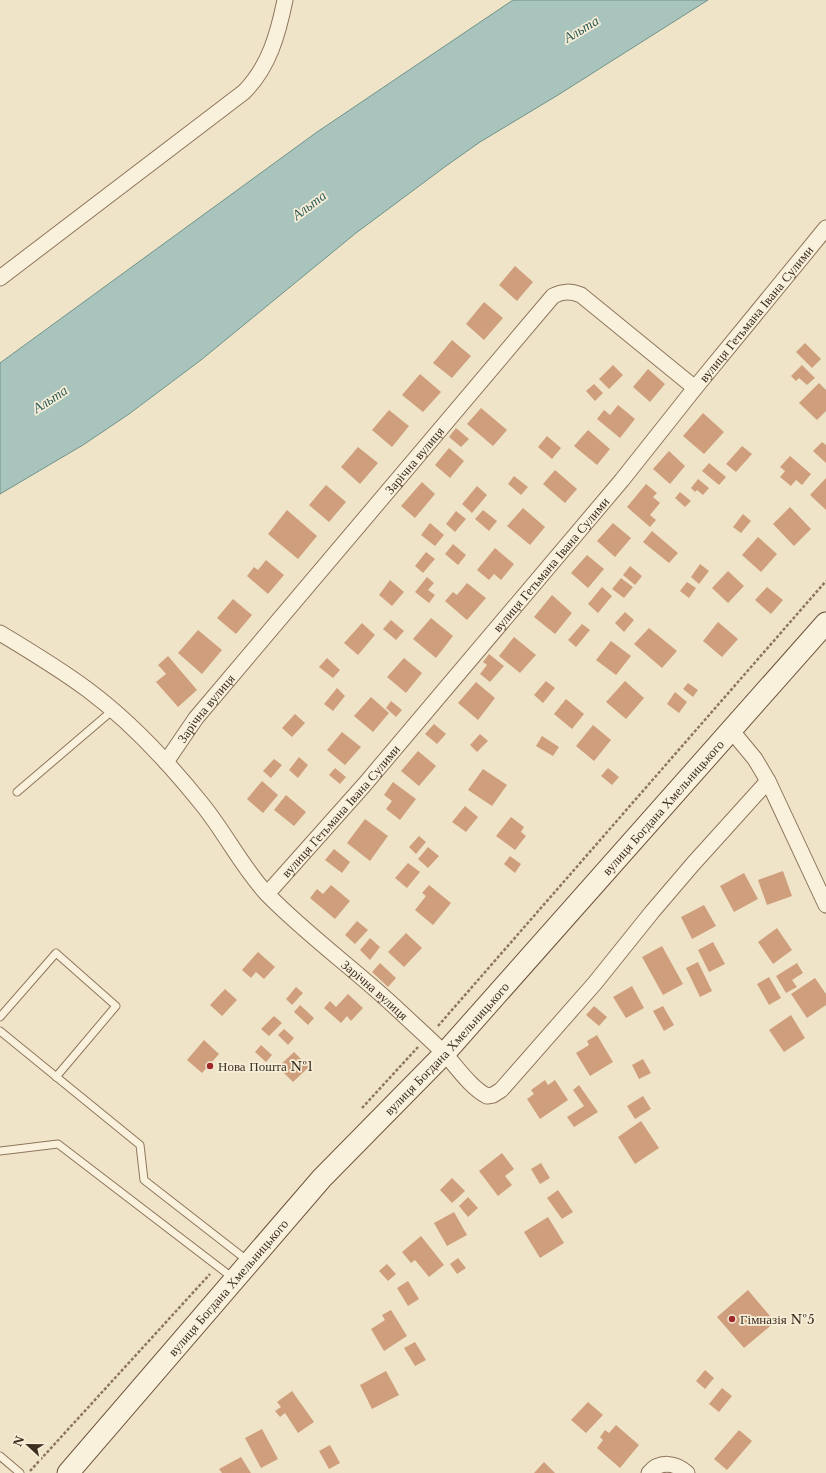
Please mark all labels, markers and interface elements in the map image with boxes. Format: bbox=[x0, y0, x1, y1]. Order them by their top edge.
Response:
water label: Альта bbox=[559, 11, 602, 47]
water label: Альта bbox=[288, 186, 330, 224]
street label: вулиця Гетьмана Івана Сулими bbox=[695, 242, 817, 386]
water label: Альта bbox=[28, 381, 71, 417]
street label: Зарічна вулиця bbox=[381, 423, 448, 498]
street label: вулиця Гетьмана Івана Сулими bbox=[489, 494, 613, 636]
street label: Зарічна вулиця bbox=[174, 670, 239, 746]
street label: вулиця Богдана Хмельницького bbox=[598, 736, 728, 879]
street label: вулиця Гетьмана Івана Сулими bbox=[278, 741, 404, 881]
street label: Зарічна вулиця bbox=[338, 956, 412, 1024]
street label: вулиця Богдана Хмельницького bbox=[381, 979, 513, 1119]
place label: Нова Пошта №1 bbox=[218, 1058, 313, 1075]
marker: Нова Пошта №1 bbox=[205, 1061, 215, 1071]
street label: вулиця Богдана Хмельницького bbox=[164, 1216, 292, 1360]
place label: Гімназія №5 bbox=[740, 1311, 815, 1328]
marker: Гімназія №5 bbox=[727, 1314, 737, 1324]
north arrow bbox=[8, 1425, 48, 1465]
text: N bbox=[10, 1433, 27, 1449]

